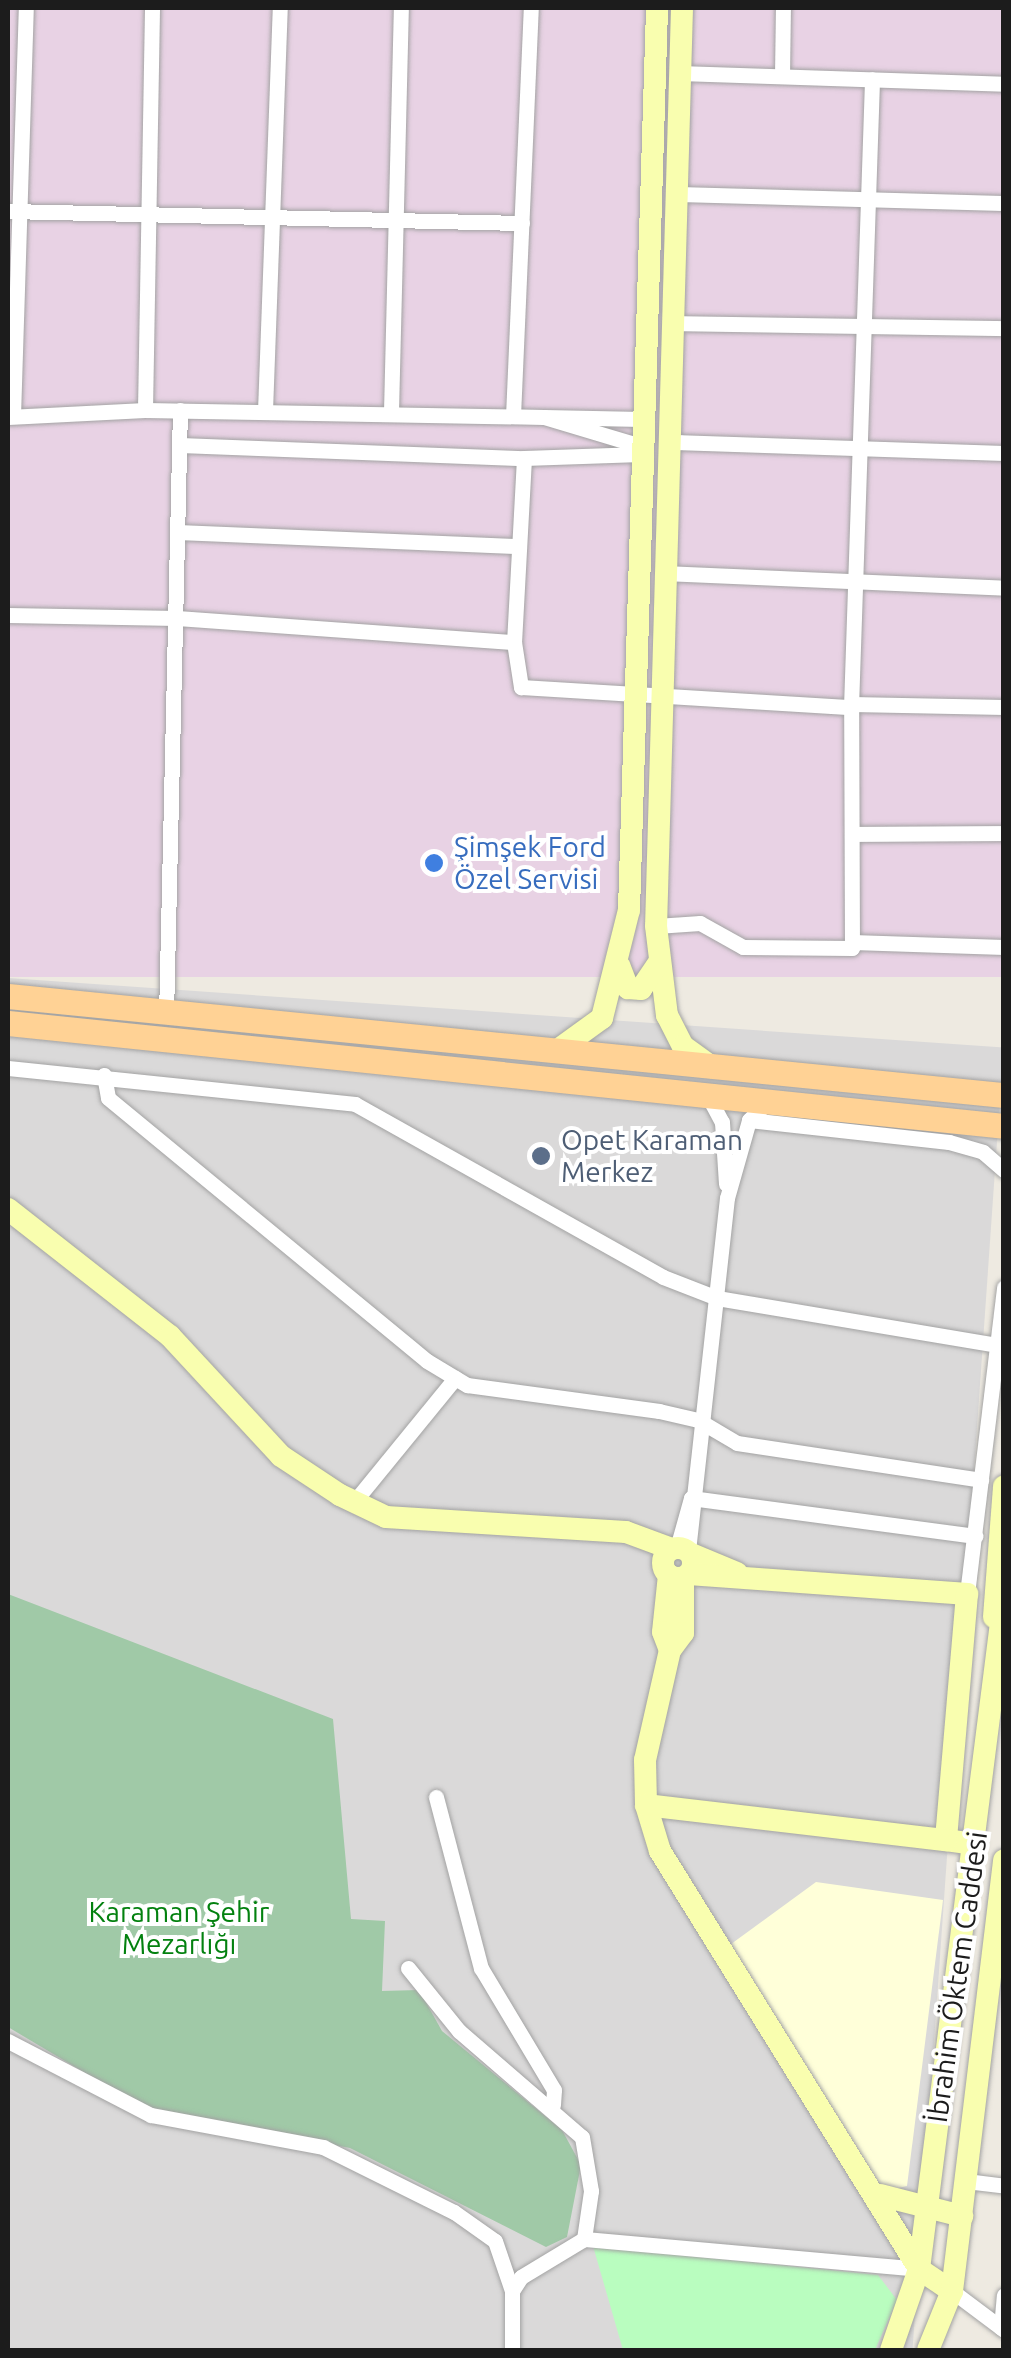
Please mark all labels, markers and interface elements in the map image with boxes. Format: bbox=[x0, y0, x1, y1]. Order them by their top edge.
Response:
place label: Şimşek Ford Özel Servisi bbox=[454, 830, 606, 896]
marker: Şimşek Ford Özel Servisi bbox=[423, 852, 445, 874]
place label: Opet Karaman Merkez bbox=[561, 1123, 743, 1189]
marker: Opet Karaman Merkez bbox=[530, 1145, 552, 1167]
street label: İbrahim Öktem Caddesi bbox=[920, 1829, 994, 2125]
park label: Karaman Şehir Mezarlığı bbox=[89, 1895, 269, 1961]

